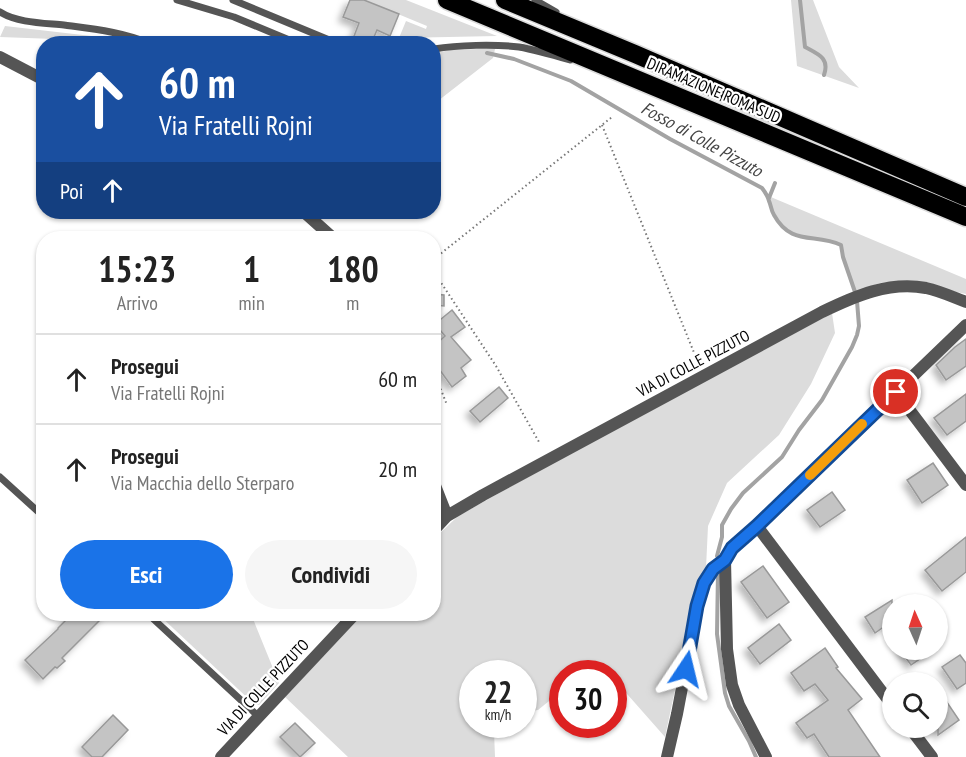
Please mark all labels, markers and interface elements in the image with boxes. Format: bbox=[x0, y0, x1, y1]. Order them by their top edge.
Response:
street label: DIRAMAZIONE ROMA SUD bbox=[644, 53, 784, 127]
text: 60 m bbox=[159, 55, 236, 110]
icon: ahead bbox=[60, 60, 138, 138]
water label: Fosso di Colle Pizzuto bbox=[637, 96, 768, 182]
text: Via Fratelli Rojni bbox=[159, 108, 313, 142]
icon: ahead bbox=[96, 174, 129, 207]
text: Poi bbox=[60, 177, 84, 205]
text: 15:23 bbox=[98, 245, 176, 292]
text: 1 bbox=[243, 245, 260, 292]
text: 180 bbox=[327, 245, 379, 292]
text: Arrivo bbox=[117, 290, 158, 316]
text: min bbox=[239, 290, 265, 316]
text: m bbox=[346, 290, 359, 316]
street label: VIA DI COLLE PIZZUTO bbox=[632, 325, 753, 402]
text: Prosegui bbox=[111, 352, 179, 380]
icon: ahead bbox=[60, 363, 93, 396]
text: 60 m bbox=[378, 365, 417, 393]
pin bbox=[870, 366, 921, 417]
icon: arrive bbox=[879, 375, 912, 408]
text: Via Fratelli Rojni bbox=[111, 380, 225, 406]
text: Prosegui bbox=[111, 442, 179, 470]
icon: ahead bbox=[60, 453, 93, 486]
text: 20 m bbox=[378, 455, 417, 483]
text: Via Macchia dello Sterparo bbox=[111, 470, 294, 496]
button: Esci bbox=[60, 540, 233, 609]
button: Condividi bbox=[245, 540, 417, 609]
north arrow bbox=[882, 594, 948, 660]
map controls bbox=[882, 594, 948, 738]
street label: VIA DI COLLE PIZZUTO bbox=[212, 634, 313, 740]
position arrow bbox=[654, 637, 718, 701]
speed limit sign: 30 bbox=[549, 660, 627, 738]
text: 22 bbox=[484, 672, 512, 711]
button: search bbox=[882, 672, 948, 738]
text: km/h bbox=[485, 705, 511, 724]

